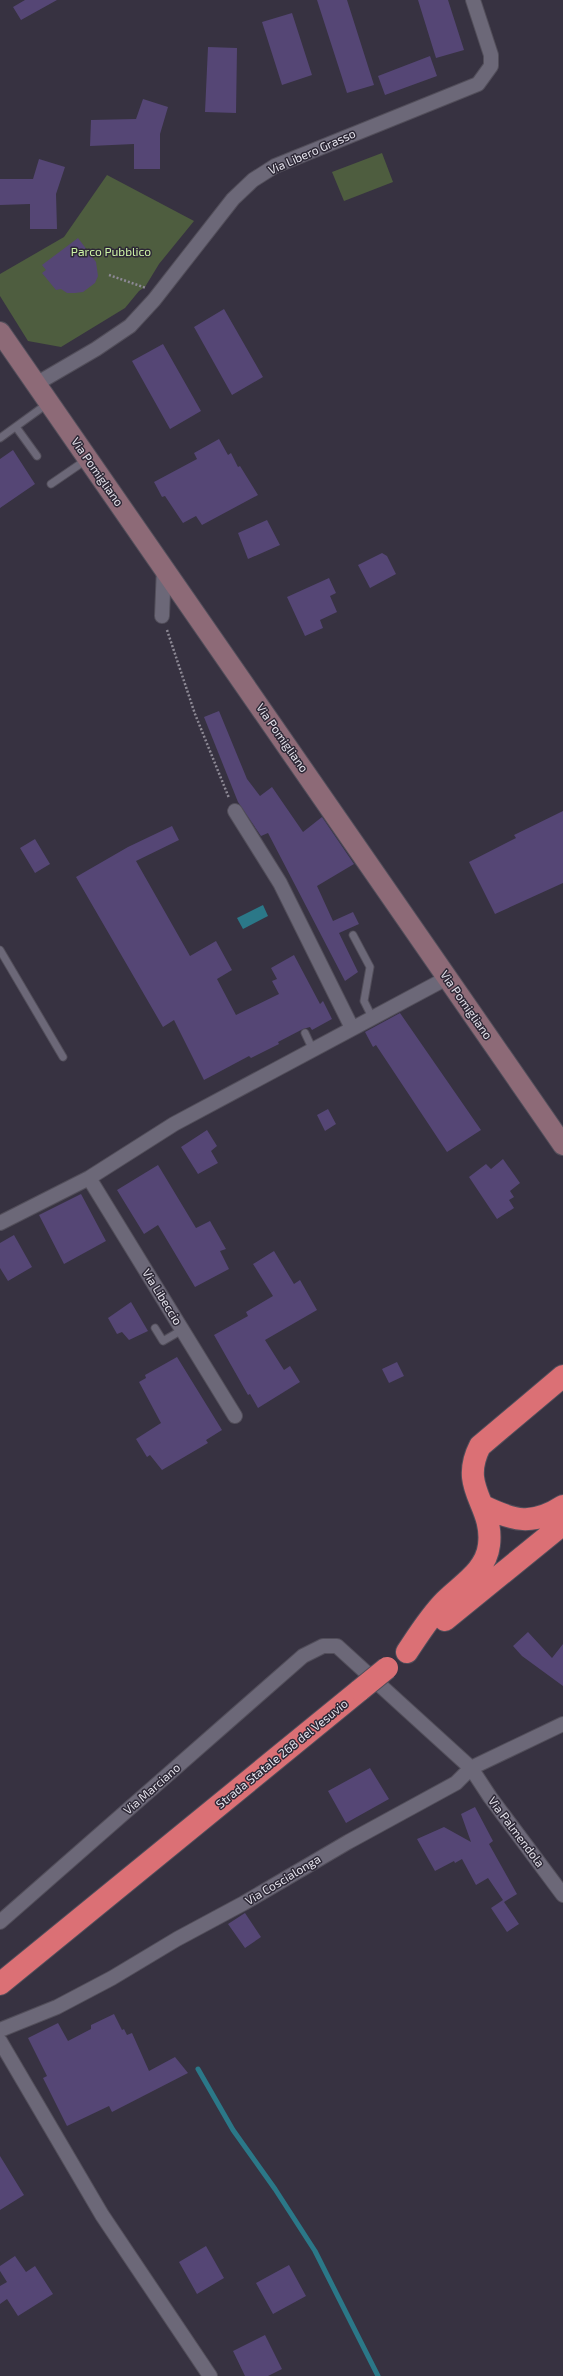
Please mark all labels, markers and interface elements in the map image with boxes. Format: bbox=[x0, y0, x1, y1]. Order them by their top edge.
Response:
street label: Via Libero Grasso bbox=[266, 125, 358, 177]
park label: Parco Pubblico bbox=[71, 244, 151, 258]
street label: Via Pomigliano bbox=[69, 434, 127, 509]
street label: Via Pomigliano bbox=[254, 700, 312, 775]
street label: Via Pomigliano bbox=[438, 967, 496, 1042]
street label: Via Libeccio bbox=[140, 1266, 186, 1327]
street label: Strada Statale 268 del Vesuvio bbox=[213, 1696, 350, 1811]
street label: Via Marciano bbox=[120, 1760, 183, 1817]
street label: Via Palmendola bbox=[486, 1793, 548, 1869]
street label: Via Coscialonga bbox=[242, 1851, 323, 1907]

